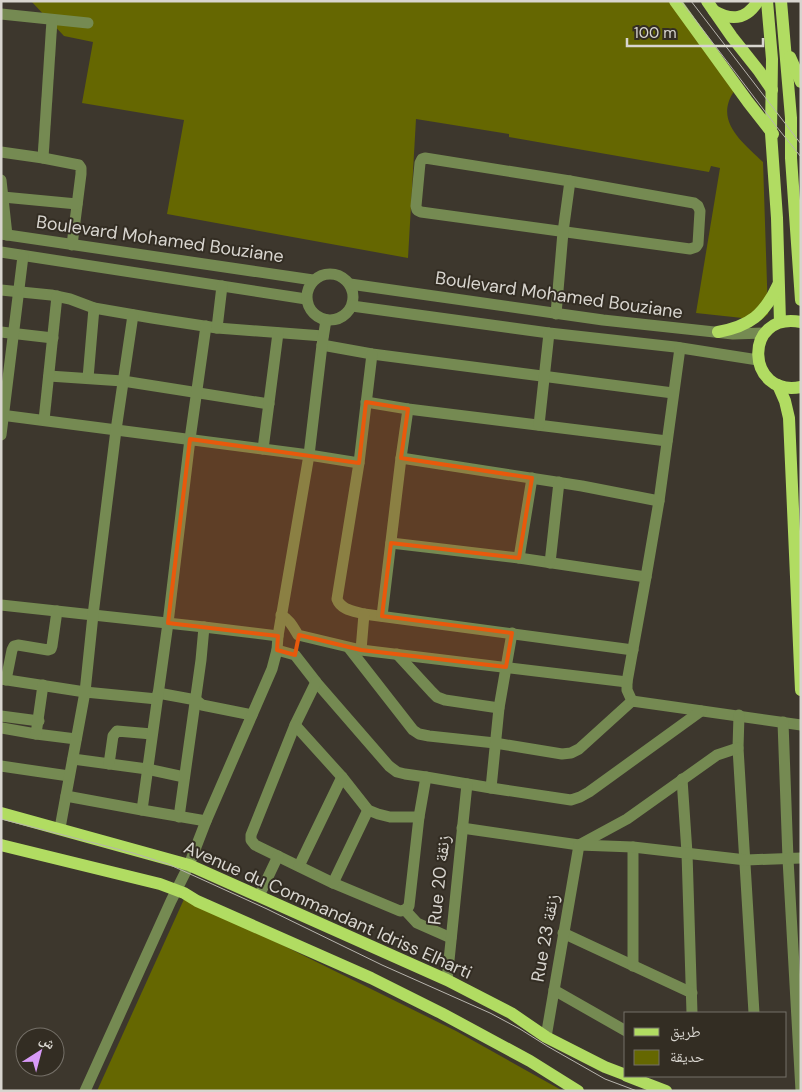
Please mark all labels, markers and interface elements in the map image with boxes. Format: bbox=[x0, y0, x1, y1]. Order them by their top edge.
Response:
scale bar bbox=[627, 15, 763, 47]
text: 100 m bbox=[634, 23, 677, 43]
street label: Boulevard Mohamed Bouziane bbox=[35, 210, 285, 268]
street label: Boulevard Mohamed Bouziane bbox=[434, 266, 684, 324]
street label: Rue 20 زنقة bbox=[422, 834, 456, 926]
street label: Avenue du Commandant Idriss Elharti bbox=[180, 835, 476, 985]
street label: Rue 23 زنقة bbox=[525, 892, 565, 984]
legend bbox=[624, 1012, 787, 1077]
text: طريق bbox=[670, 1022, 701, 1042]
north arrow bbox=[15, 1027, 65, 1077]
text: ش bbox=[36, 1030, 59, 1053]
text: حديقة bbox=[670, 1047, 705, 1067]

